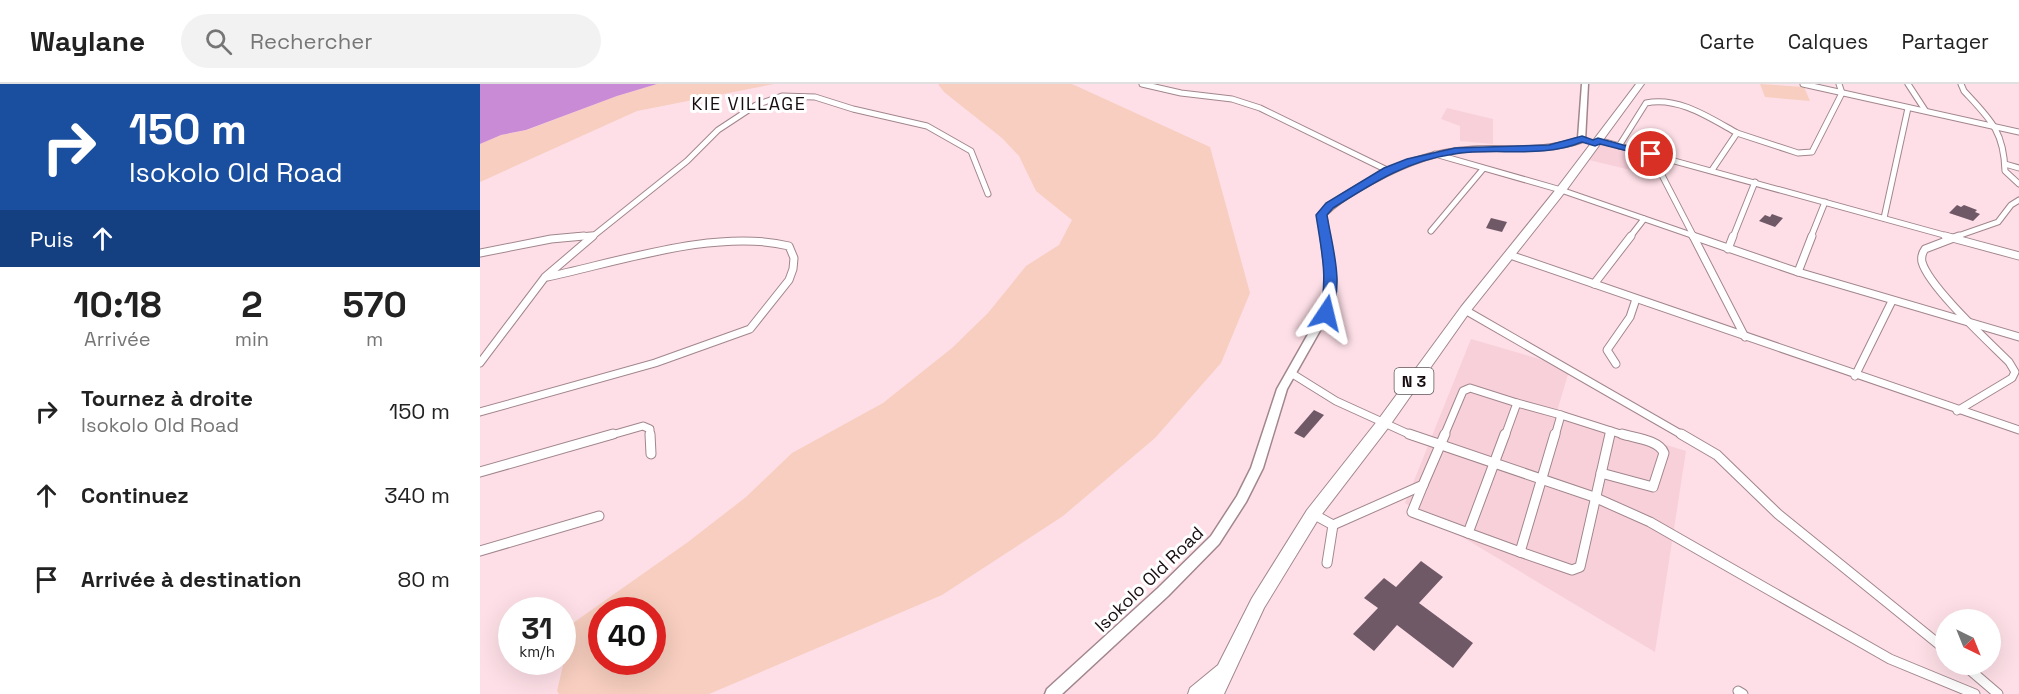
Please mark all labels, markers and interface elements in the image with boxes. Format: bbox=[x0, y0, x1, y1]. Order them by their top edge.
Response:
search box bbox=[181, 14, 601, 68]
text: Waylane bbox=[30, 23, 145, 59]
icon: search bbox=[202, 25, 235, 58]
text: Rechercher bbox=[250, 27, 373, 55]
text: Carte bbox=[1700, 28, 1755, 55]
text: Calques bbox=[1788, 28, 1868, 55]
text: Partager bbox=[1901, 28, 1989, 55]
district label: KIE VILLAGE bbox=[692, 92, 806, 115]
text: 150 m bbox=[129, 103, 247, 156]
icon: right bbox=[30, 108, 108, 186]
pin bbox=[1625, 128, 1676, 179]
icon: arrive bbox=[1634, 137, 1667, 170]
text: Isokolo Old Road bbox=[129, 155, 343, 190]
icon: ahead bbox=[86, 222, 119, 255]
text: Puis bbox=[30, 225, 74, 253]
position arrow bbox=[1294, 281, 1358, 345]
text: 10:18 bbox=[73, 282, 161, 328]
text: 2 bbox=[241, 282, 263, 328]
text: 570 bbox=[342, 282, 407, 328]
text: Arrivée bbox=[84, 326, 151, 352]
text: min bbox=[235, 326, 269, 352]
text: m bbox=[366, 326, 383, 352]
road number: N 3 bbox=[1394, 368, 1434, 394]
text: Tournez à droite bbox=[81, 384, 253, 412]
icon: right bbox=[30, 395, 63, 428]
text: 150 m bbox=[389, 397, 450, 425]
text: Isokolo Old Road bbox=[81, 412, 239, 438]
icon: ahead bbox=[30, 479, 63, 512]
text: Continuez bbox=[81, 481, 189, 509]
text: 340 m bbox=[384, 481, 450, 509]
street label: Isokolo Old Road bbox=[1090, 521, 1208, 637]
icon: arrive bbox=[30, 563, 63, 596]
text: Arrivée à destination bbox=[81, 565, 302, 593]
text: 80 m bbox=[398, 565, 450, 593]
speed limit sign: 40 bbox=[588, 597, 666, 675]
text: 31 bbox=[521, 609, 553, 648]
north arrow bbox=[1935, 609, 2001, 675]
map controls bbox=[1935, 609, 2001, 675]
text: km/h bbox=[519, 642, 555, 661]

